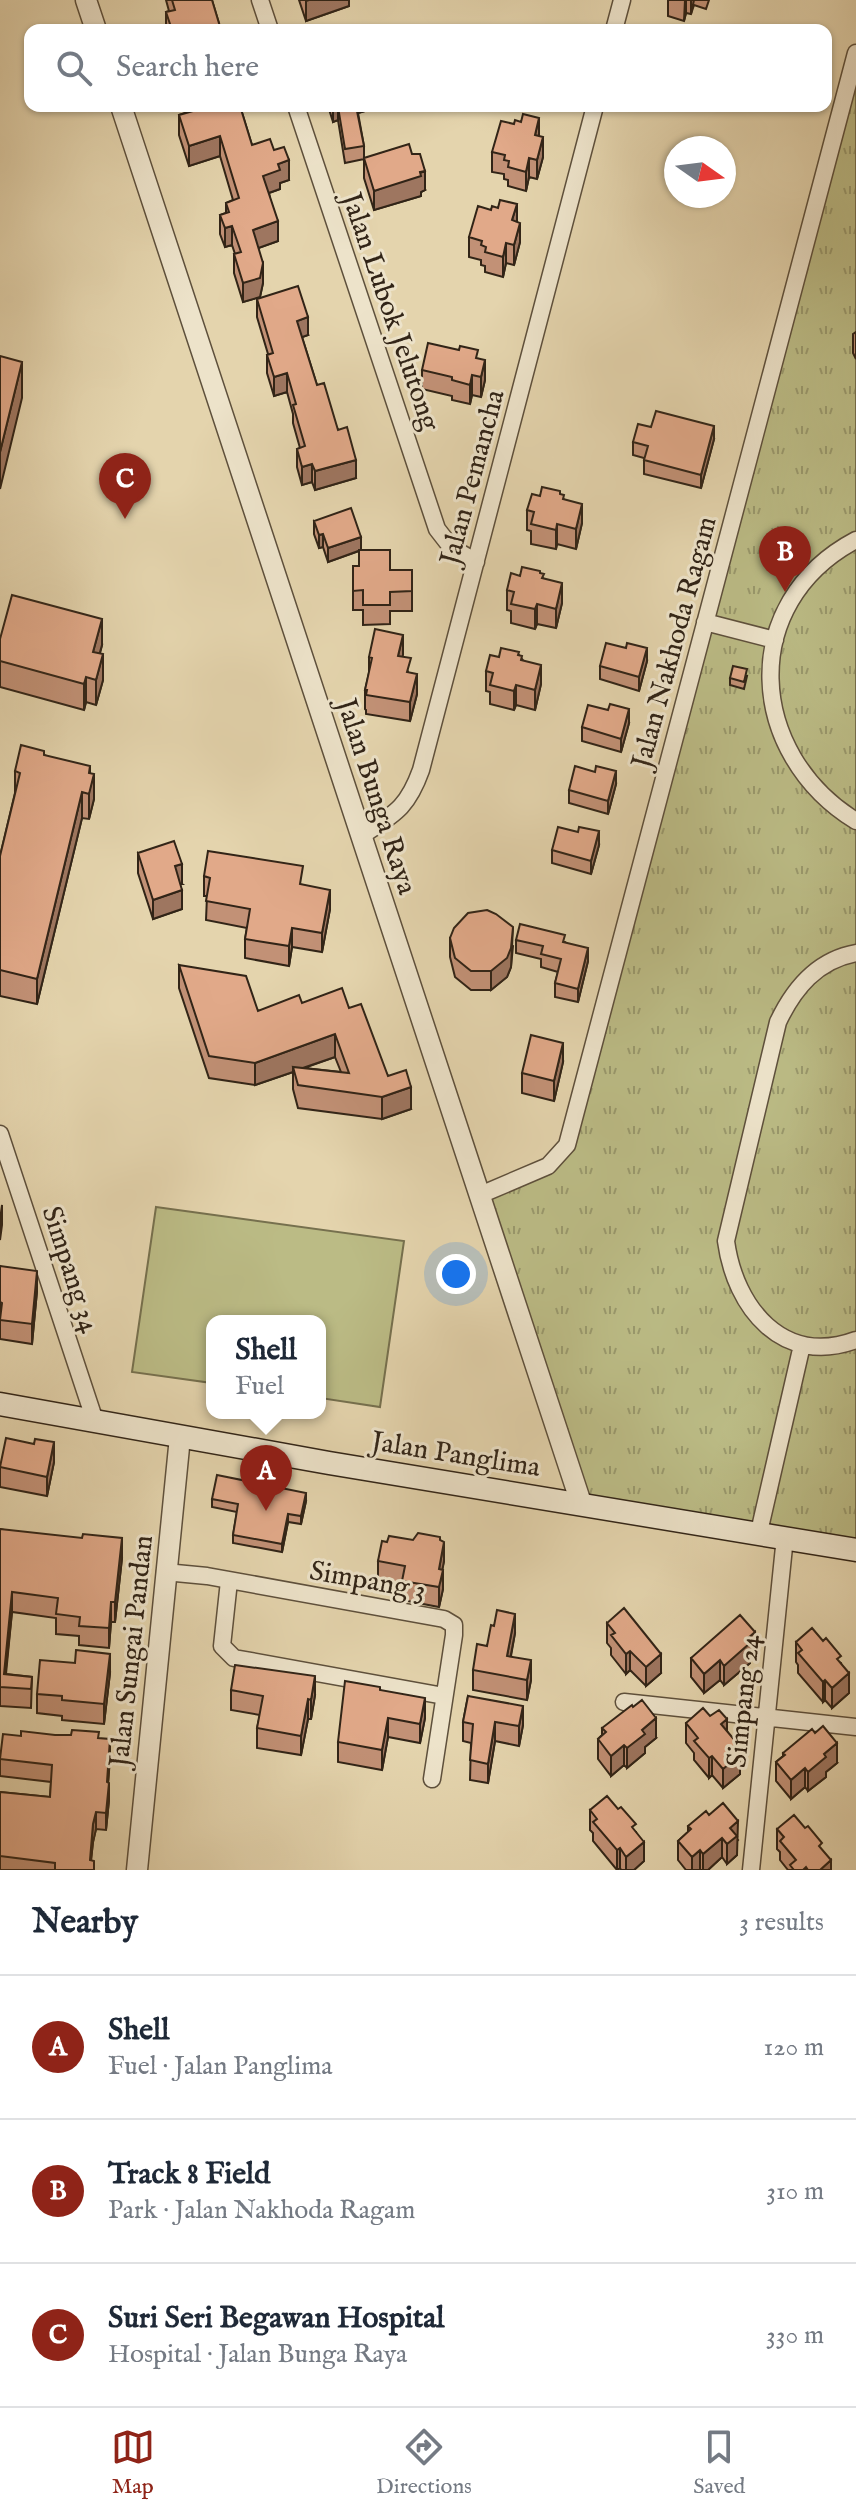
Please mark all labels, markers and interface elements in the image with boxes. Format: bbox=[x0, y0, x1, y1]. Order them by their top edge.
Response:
search box bbox=[24, 24, 832, 112]
icon: search bbox=[52, 46, 96, 90]
text: Search here bbox=[116, 49, 259, 87]
north arrow bbox=[664, 136, 736, 208]
street label: Jalan Lubok Jelutong bbox=[332, 185, 447, 436]
street label: Jalan Pemancha bbox=[432, 385, 514, 572]
pin: C bbox=[99, 453, 151, 519]
street label: Jalan Nakhoda Ragam bbox=[624, 513, 726, 775]
pin: B bbox=[759, 526, 811, 592]
street label: Jalan Bunga Raya bbox=[327, 692, 424, 900]
street label: Simpang 34 bbox=[33, 1202, 107, 1338]
your location bbox=[436, 1254, 476, 1294]
popup bbox=[206, 1315, 326, 1419]
text: Shell bbox=[235, 1332, 297, 1370]
text: Fuel bbox=[235, 1370, 284, 1403]
street label: Jalan Panglima bbox=[366, 1424, 544, 1486]
pin: A bbox=[240, 1445, 292, 1511]
street label: Jalan Sungai Pandan bbox=[103, 1533, 162, 1772]
street label: Simpang 3 bbox=[307, 1554, 428, 1609]
street label: Simpang 24 bbox=[720, 1633, 769, 1770]
text: Nearby bbox=[32, 1901, 138, 1944]
text: 3 results bbox=[739, 1906, 824, 1939]
text: Shell bbox=[108, 2012, 169, 2050]
text: A bbox=[49, 2031, 67, 2064]
text: 120 m bbox=[764, 2031, 824, 2064]
text: Fuel · Jalan Panglima bbox=[108, 2050, 332, 2083]
text: Track 8 Field bbox=[108, 2156, 270, 2194]
text: B bbox=[49, 2175, 67, 2208]
text: 310 m bbox=[766, 2175, 824, 2208]
text: Park · Jalan Nakhoda Ragam bbox=[108, 2194, 415, 2227]
text: Suri Seri Begawan Hospital bbox=[108, 2300, 444, 2338]
text: C bbox=[49, 2319, 67, 2352]
text: 330 m bbox=[766, 2319, 824, 2352]
text: Hospital · Jalan Bunga Raya bbox=[108, 2338, 407, 2371]
tab: Map bbox=[111, 2425, 155, 2501]
tab: Directions bbox=[376, 2425, 472, 2501]
tab: Saved bbox=[693, 2425, 745, 2501]

